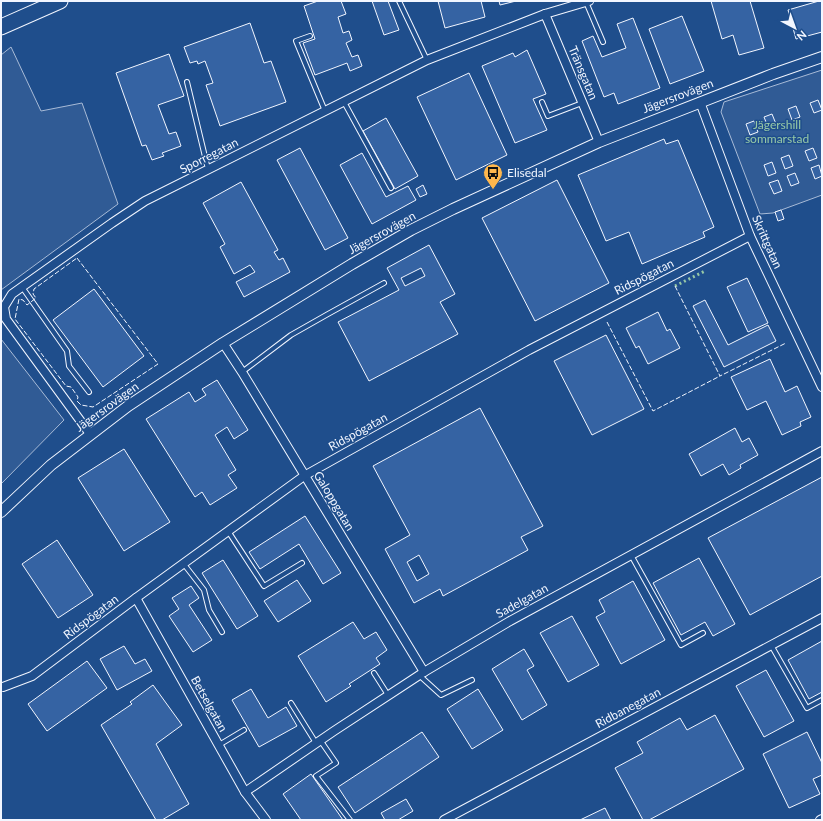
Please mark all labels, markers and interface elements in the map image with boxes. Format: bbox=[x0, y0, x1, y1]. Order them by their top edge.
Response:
north arrow bbox=[775, 8, 815, 48]
text: N bbox=[794, 28, 809, 44]
street label: Tränsgatan bbox=[565, 44, 601, 102]
street label: Jägersrovägen bbox=[640, 75, 715, 116]
park label: Jägershill sommarstad bbox=[745, 117, 809, 146]
street label: Sporregatan bbox=[177, 134, 241, 177]
bus stop icon: Elisedal bbox=[482, 162, 504, 190]
place label: Elisedal bbox=[507, 165, 547, 180]
street label: Jägersrovägen bbox=[345, 208, 418, 257]
street label: Skrittgatan bbox=[749, 213, 786, 271]
street label: Ridspögatan bbox=[611, 255, 676, 298]
street label: Jägersrovägen bbox=[72, 379, 141, 435]
street label: Ridspögatan bbox=[326, 409, 390, 454]
street label: Galoppgatan bbox=[311, 468, 358, 533]
street label: Sadelgatan bbox=[493, 580, 550, 621]
street label: Ridspögatan bbox=[60, 591, 121, 642]
street label: Betselgatan bbox=[188, 673, 231, 734]
street label: Ridbanegatan bbox=[593, 684, 663, 731]

